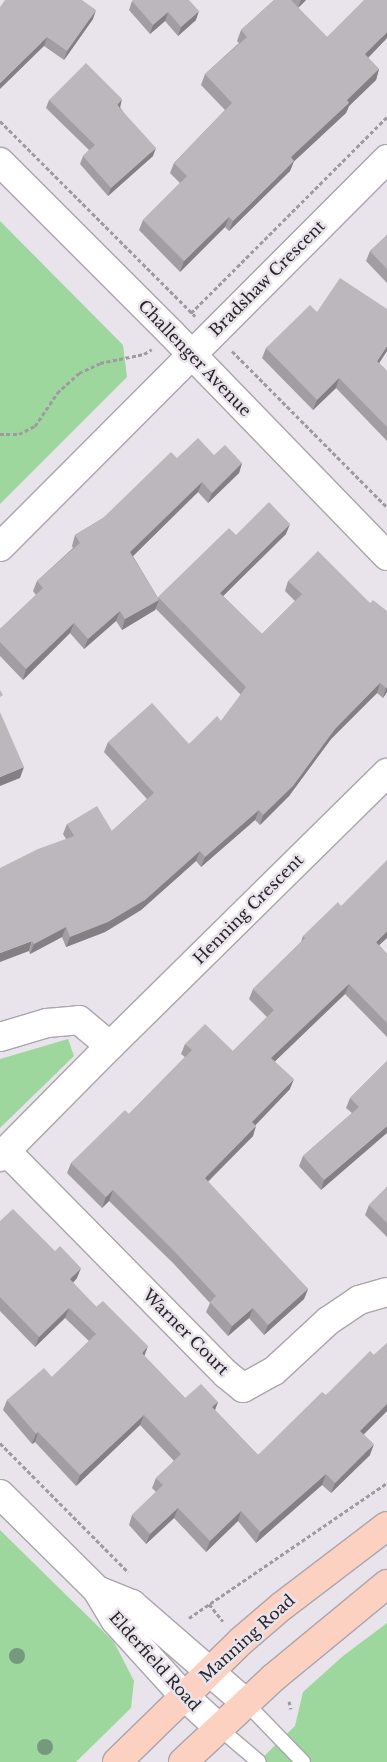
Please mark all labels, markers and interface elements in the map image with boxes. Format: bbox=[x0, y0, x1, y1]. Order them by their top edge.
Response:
street label: Bradshaw Crescent bbox=[205, 216, 329, 340]
street label: Challenger Avenue bbox=[134, 296, 256, 420]
street label: Henning Crescent bbox=[189, 850, 307, 968]
street label: Warner Court bbox=[139, 1285, 233, 1379]
street label: Manning Road bbox=[195, 1590, 299, 1686]
street label: Elderfield Road bbox=[105, 1607, 205, 1715]

